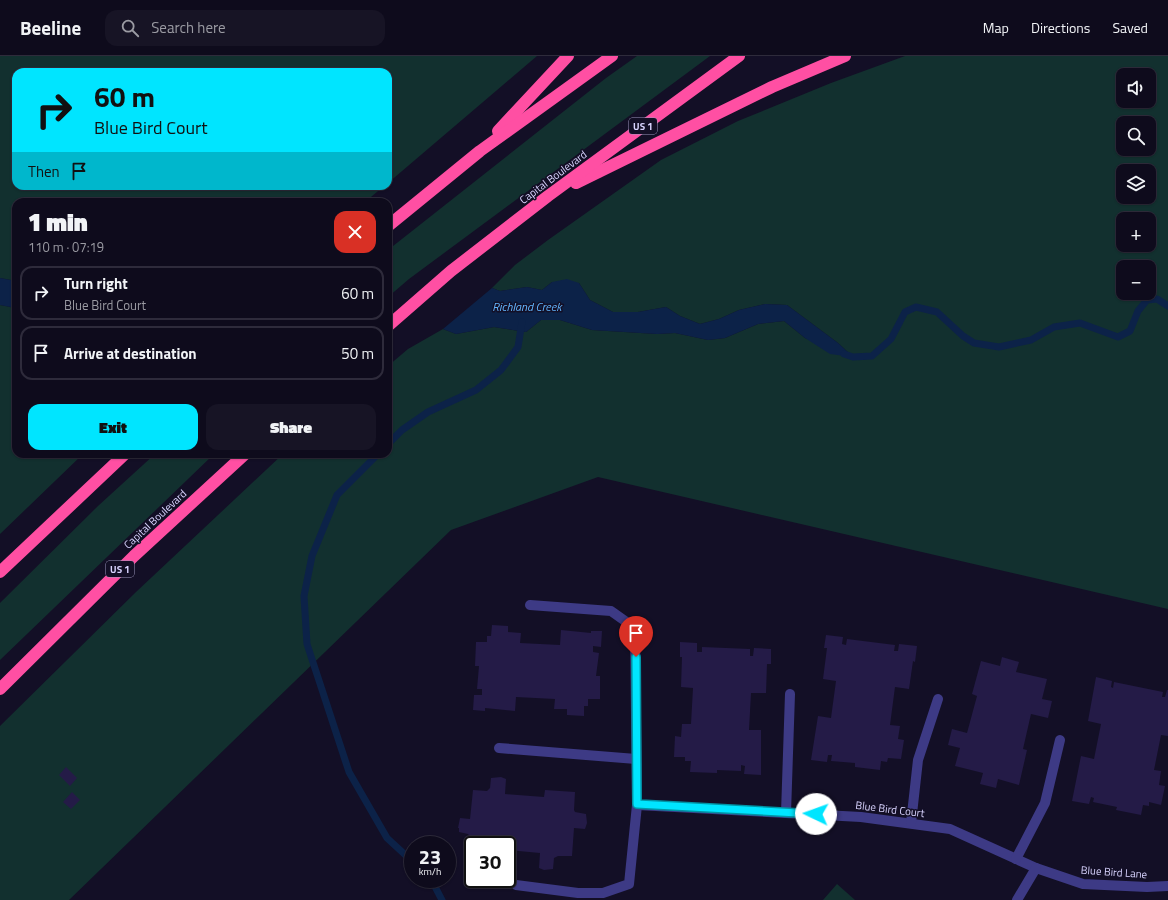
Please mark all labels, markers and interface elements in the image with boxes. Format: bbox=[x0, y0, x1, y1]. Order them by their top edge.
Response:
search box bbox=[105, 10, 385, 46]
text: Beeline bbox=[20, 13, 81, 42]
text: Search here bbox=[151, 16, 226, 39]
icon: search bbox=[119, 17, 141, 39]
text: Map bbox=[983, 17, 1009, 38]
text: Directions bbox=[1031, 17, 1090, 38]
text: Saved bbox=[1112, 17, 1148, 38]
map controls bbox=[1116, 68, 1156, 300]
button: sound bbox=[1116, 68, 1156, 108]
text: 60 m bbox=[94, 75, 155, 118]
icon: right bbox=[28, 84, 80, 136]
text: Blue Bird Court bbox=[94, 114, 208, 141]
button: search bbox=[1116, 116, 1156, 156]
road number: US 1 bbox=[629, 118, 657, 134]
street label: Capital Boulevard bbox=[516, 146, 590, 208]
text: Then bbox=[28, 160, 60, 183]
icon: arrive bbox=[68, 160, 90, 182]
button: layers bbox=[1116, 164, 1156, 204]
text: 1 min bbox=[28, 204, 88, 240]
button: close bbox=[334, 211, 376, 253]
button: + bbox=[1116, 212, 1156, 252]
text: 110 m · 07:19 bbox=[28, 237, 104, 257]
button: − bbox=[1116, 260, 1156, 300]
text: Turn right bbox=[64, 272, 128, 295]
icon: right bbox=[30, 282, 52, 304]
text: 60 m bbox=[341, 282, 374, 305]
text: Blue Bird Court bbox=[64, 295, 146, 315]
water label: Richland Creek bbox=[492, 297, 563, 316]
icon: arrive bbox=[30, 342, 52, 364]
text: Arrive at destination bbox=[64, 342, 197, 365]
text: 50 m bbox=[341, 342, 374, 365]
button: Exit bbox=[28, 404, 198, 450]
button: Share bbox=[206, 404, 376, 450]
street label: Capital Boulevard bbox=[120, 486, 190, 552]
road number: US 1 bbox=[106, 561, 134, 577]
pin bbox=[619, 616, 653, 657]
icon: arrive bbox=[625, 622, 647, 644]
position arrow bbox=[795, 793, 837, 835]
street label: Blue Bird Court bbox=[855, 797, 926, 821]
speed limit sign: 30 bbox=[464, 836, 516, 888]
text: 23 bbox=[419, 841, 441, 872]
street label: Blue Bird Lane bbox=[1080, 862, 1148, 882]
text: km/h bbox=[419, 864, 441, 879]

